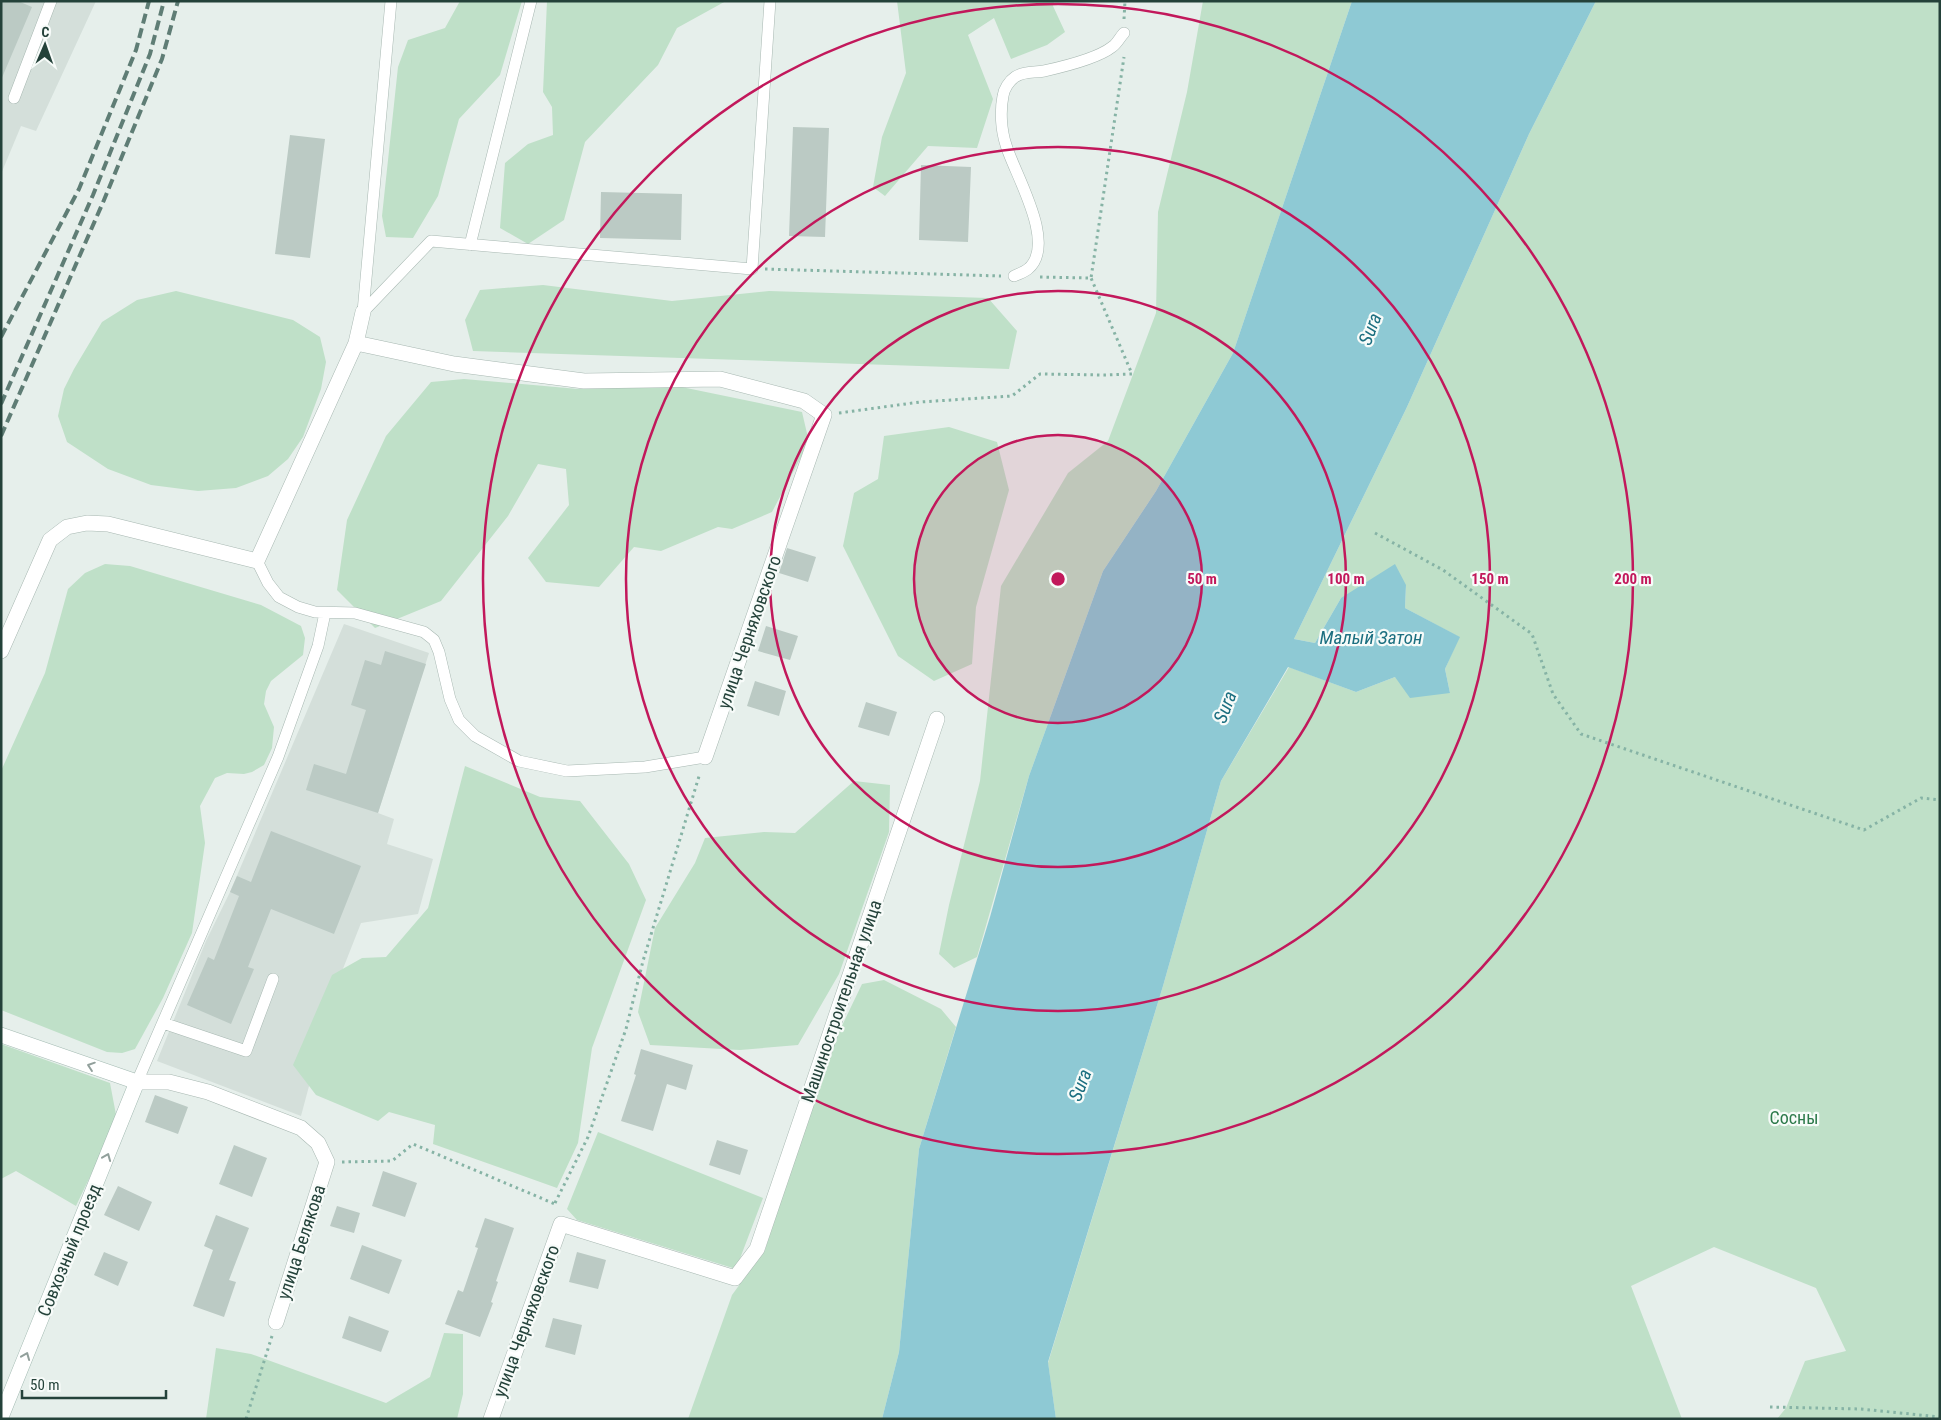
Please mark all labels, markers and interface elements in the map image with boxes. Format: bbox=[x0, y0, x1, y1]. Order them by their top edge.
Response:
north arrow bbox=[20, 20, 70, 70]
text: С bbox=[41, 24, 50, 40]
water label: Sura bbox=[1353, 310, 1387, 348]
street label: улица Черняховского bbox=[713, 553, 785, 711]
centre of rings bbox=[1049, 570, 1067, 588]
text: 50 m bbox=[1187, 570, 1217, 588]
text: 100 m bbox=[1327, 570, 1365, 588]
text: 150 m bbox=[1471, 570, 1509, 588]
text: 200 m bbox=[1614, 570, 1652, 588]
water label: Малый Затон bbox=[1320, 626, 1422, 649]
water label: Sura bbox=[1208, 688, 1242, 726]
street label: Машиностроительная улица bbox=[796, 897, 886, 1105]
one-way arrow bbox=[88, 1062, 96, 1072]
water label: Sura bbox=[1063, 1066, 1097, 1104]
park label: Сосны bbox=[1770, 1107, 1818, 1128]
one-way arrow bbox=[101, 1153, 111, 1162]
street label: Совхозный проезд bbox=[33, 1180, 105, 1319]
street label: улица Белякова bbox=[273, 1182, 329, 1302]
street label: улица Черняховского bbox=[489, 1242, 563, 1400]
one-way arrow bbox=[20, 1352, 30, 1361]
scale bar bbox=[22, 1368, 166, 1400]
text: 50 m bbox=[30, 1376, 60, 1394]

